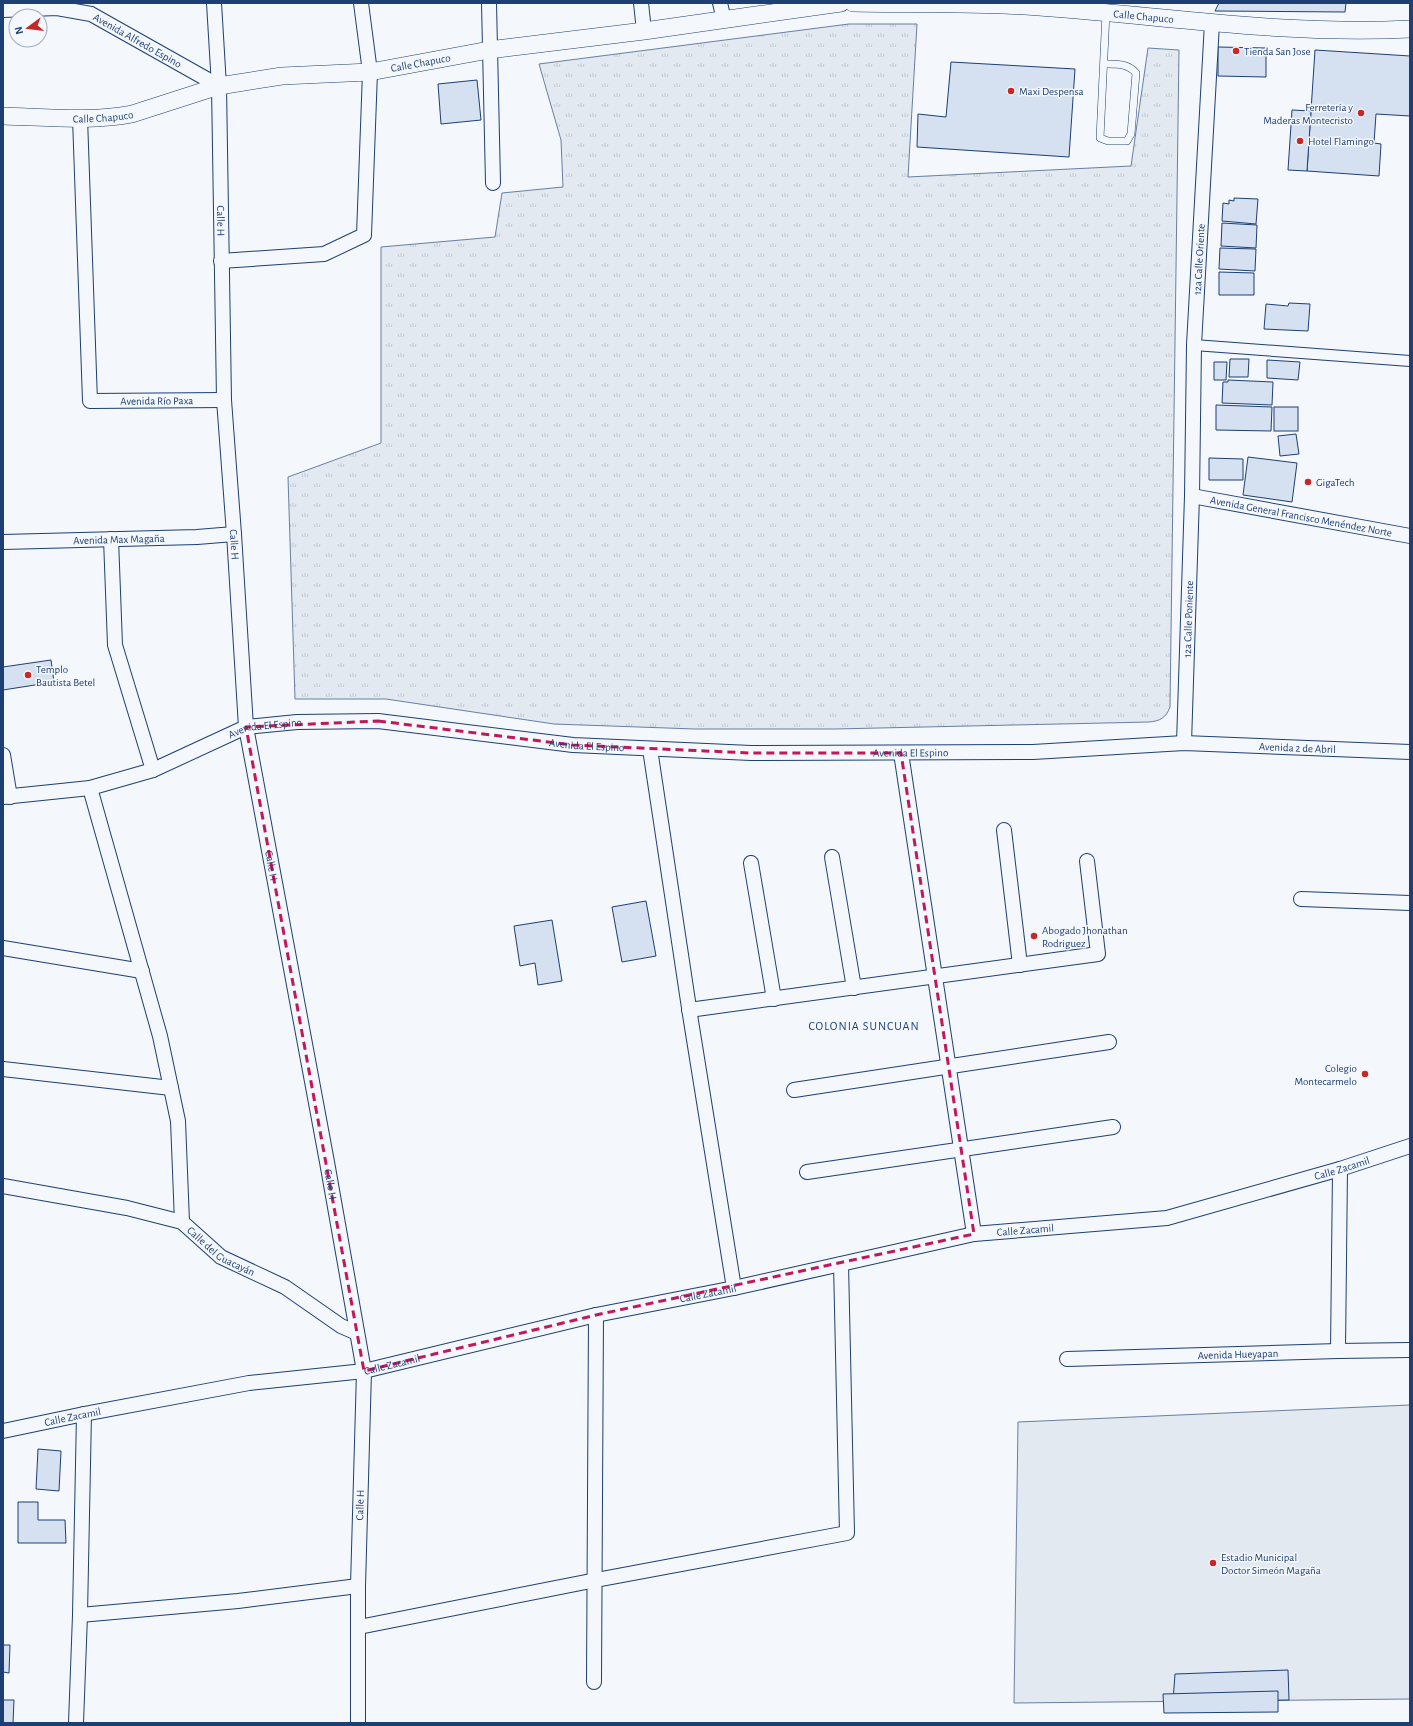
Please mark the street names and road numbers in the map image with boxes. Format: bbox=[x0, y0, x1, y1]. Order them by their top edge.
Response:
street label: Calle Chapuco bbox=[1113, 8, 1174, 25]
street label: Avenida Alfredo Espino bbox=[92, 11, 184, 69]
street label: Calle Chapuco bbox=[390, 52, 451, 74]
street label: Calle Chapuco bbox=[73, 108, 134, 124]
street label: Calle H bbox=[215, 205, 227, 236]
street label: 12a Calle Oriente bbox=[1191, 223, 1206, 295]
street label: Avenida Río Paxa bbox=[120, 395, 193, 406]
street label: Avenida General Francisco Menéndez Norte bbox=[1209, 494, 1393, 538]
street label: Calle H bbox=[228, 529, 241, 560]
street label: Avenida Max Magaña bbox=[73, 532, 165, 546]
street label: 12a Calle Poniente bbox=[1181, 580, 1195, 658]
street label: Avenida El Espino bbox=[226, 716, 302, 740]
street label: Avenida El Espino bbox=[549, 737, 625, 753]
street label: Avenida 2 de Abril bbox=[1259, 740, 1336, 755]
street label: Avenida El Espino bbox=[873, 747, 948, 758]
street label: Calle H bbox=[264, 850, 280, 882]
street label: Calle Zacamil bbox=[1313, 1154, 1371, 1182]
street label: Calle H bbox=[323, 1168, 339, 1200]
street label: Calle Zacamil bbox=[996, 1222, 1054, 1238]
street label: Calle del Guacayán bbox=[185, 1224, 257, 1278]
street label: Calle Zacamil bbox=[679, 1282, 737, 1304]
street label: Avenida Hueyapan bbox=[1197, 1347, 1278, 1361]
street label: Calle Zacamil bbox=[363, 1352, 421, 1376]
street label: Calle Zacamil bbox=[43, 1405, 102, 1428]
street label: Calle H bbox=[354, 1490, 366, 1520]

